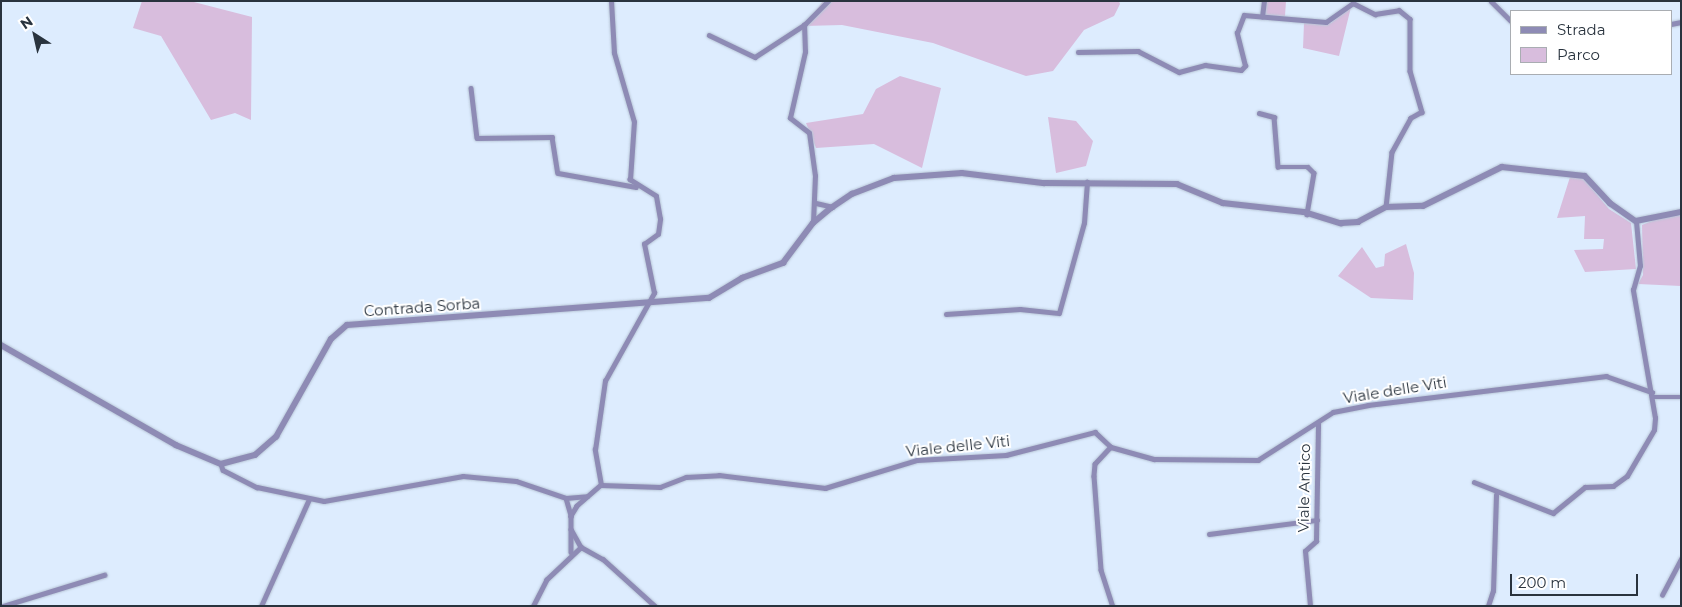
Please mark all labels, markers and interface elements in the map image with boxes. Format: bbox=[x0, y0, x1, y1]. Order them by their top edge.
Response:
north arrow bbox=[10, 10, 60, 60]
legend bbox=[1510, 10, 1672, 75]
text: N bbox=[17, 12, 36, 33]
text: Strada bbox=[1557, 20, 1606, 39]
text: Parco bbox=[1557, 45, 1600, 64]
street label: Contrada Sorba bbox=[363, 294, 481, 320]
street label: Viale delle Viti bbox=[1342, 373, 1448, 407]
street label: Viale delle Viti bbox=[905, 432, 1011, 460]
street label: Viale Antico bbox=[1294, 443, 1314, 533]
scale bar bbox=[1512, 564, 1640, 596]
text: 200 m bbox=[1518, 573, 1566, 592]

